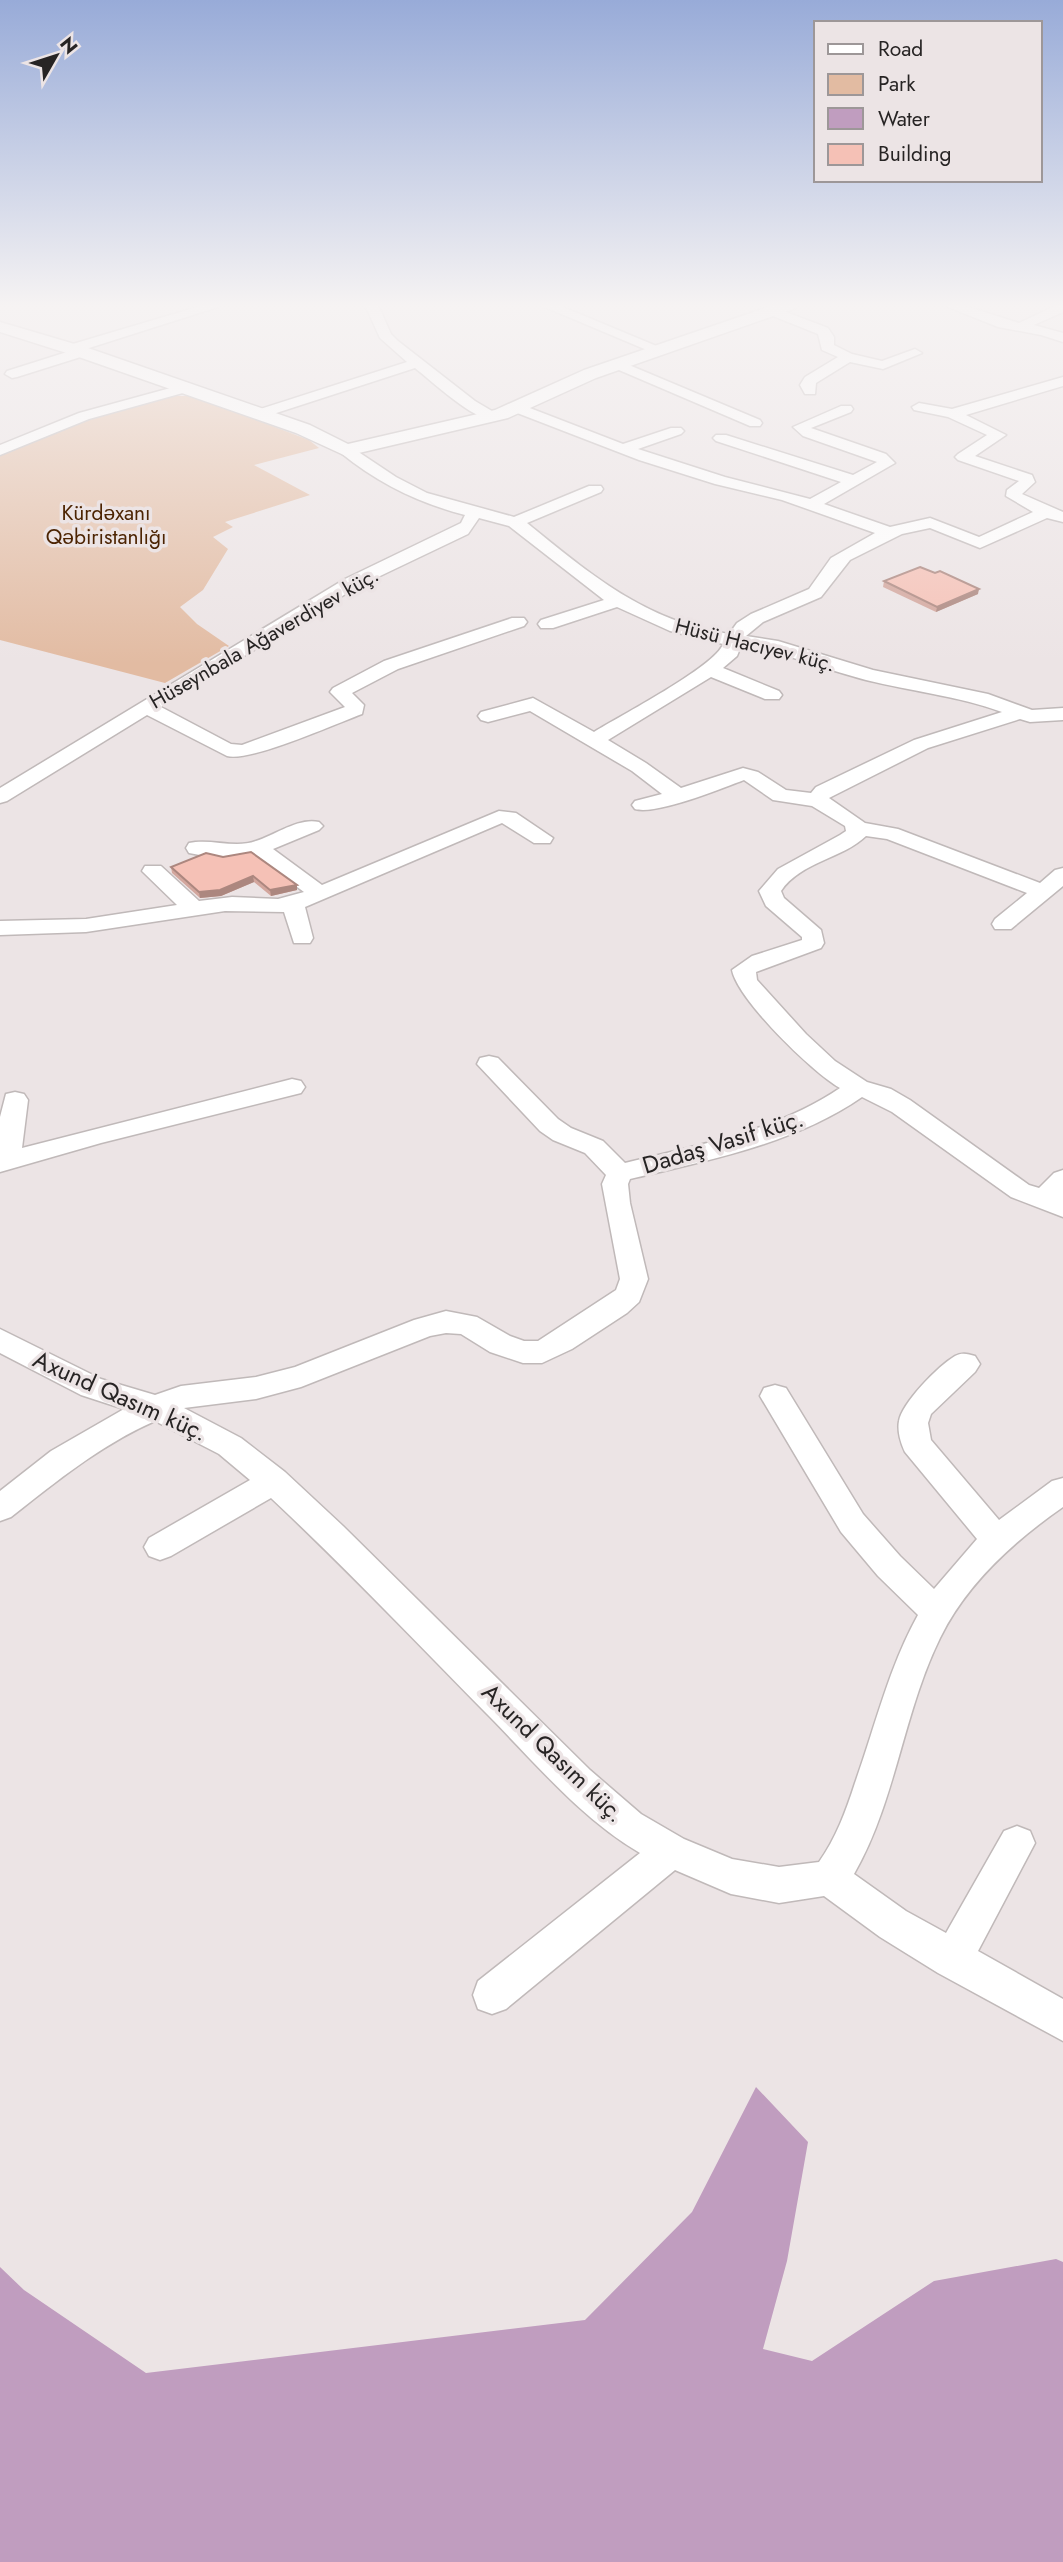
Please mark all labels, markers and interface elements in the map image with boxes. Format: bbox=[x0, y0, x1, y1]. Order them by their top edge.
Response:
north arrow bbox=[21, 21, 91, 91]
legend bbox=[814, 21, 1042, 182]
text: N bbox=[54, 31, 84, 60]
text: Road bbox=[878, 34, 923, 64]
text: Park bbox=[878, 69, 916, 99]
text: Water bbox=[878, 104, 931, 134]
text: Building bbox=[878, 139, 951, 169]
park label: Kürdəxanı Qəbiristanlığı bbox=[46, 498, 166, 552]
street label: Hüseynbala Ağaverdiyev küç. bbox=[144, 560, 384, 716]
street label: Hüsü Hacıyev küç. bbox=[672, 611, 838, 679]
street label: Dadaş Vasif küç. bbox=[638, 1100, 808, 1183]
street label: Axund Qasım küç. bbox=[28, 1341, 213, 1450]
street label: Axund Qasım küç. bbox=[474, 1675, 633, 1830]

